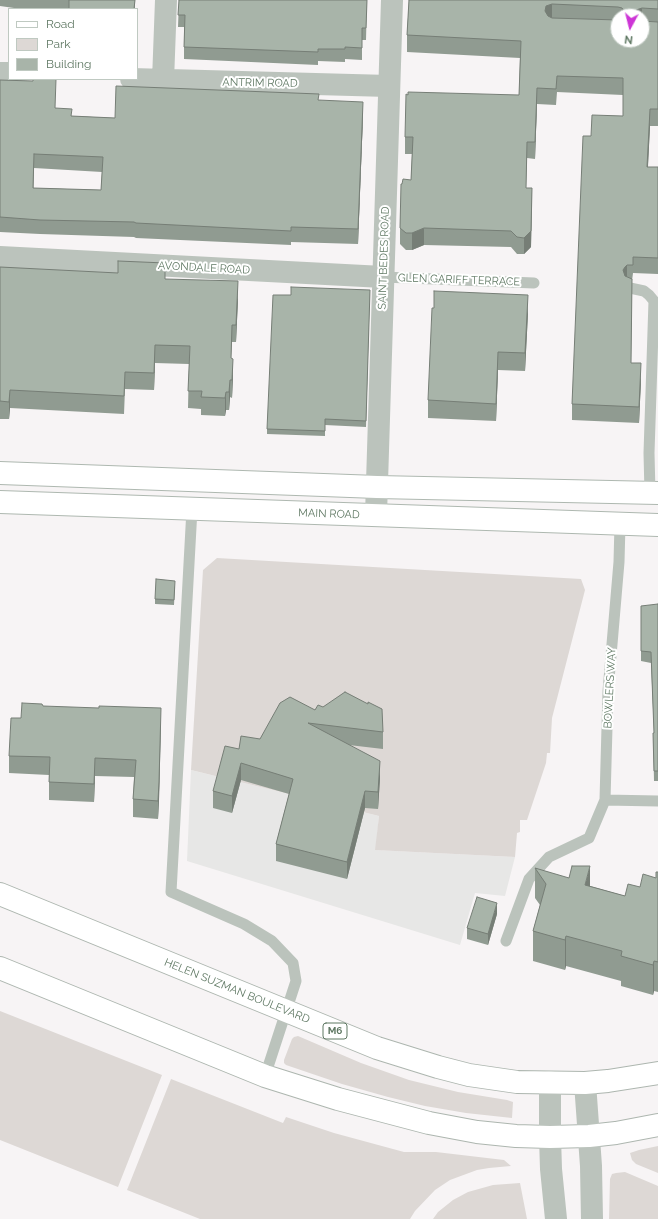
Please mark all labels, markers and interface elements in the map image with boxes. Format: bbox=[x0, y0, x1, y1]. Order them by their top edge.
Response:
legend bbox=[8, 8, 138, 80]
north arrow bbox=[610, 8, 650, 48]
text: Road bbox=[46, 17, 75, 31]
text: N bbox=[624, 32, 634, 46]
text: Park bbox=[46, 37, 71, 51]
text: Building bbox=[46, 57, 92, 71]
street label: ANTRIM ROAD bbox=[222, 76, 298, 90]
street label: SAINT BEDES ROAD bbox=[376, 206, 392, 310]
street label: AVONDALE ROAD bbox=[158, 259, 250, 277]
street label: GLEN GARIFF TERRACE bbox=[398, 271, 520, 289]
street label: MAIN ROAD bbox=[298, 506, 360, 522]
street label: BOWLERS WAY bbox=[601, 647, 619, 729]
street label: HELEN SUZMAN BOULEVARD bbox=[162, 956, 312, 1026]
road number: M6 bbox=[323, 1023, 347, 1039]

